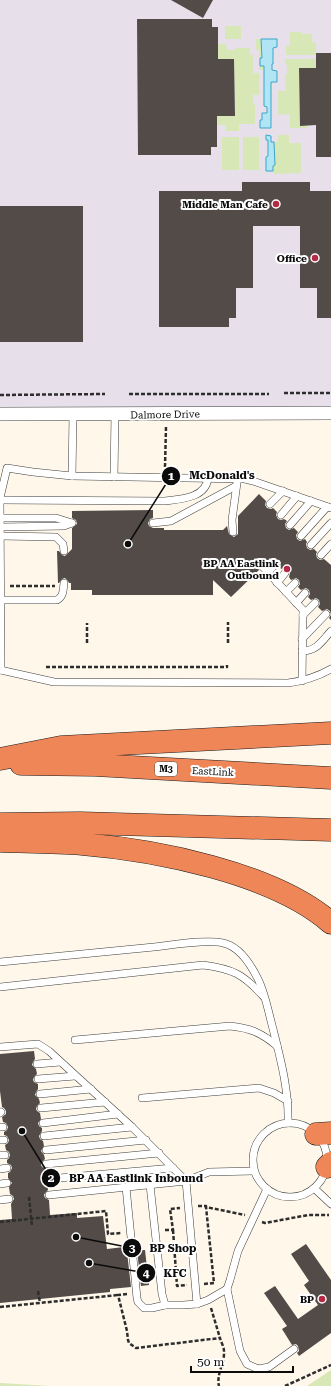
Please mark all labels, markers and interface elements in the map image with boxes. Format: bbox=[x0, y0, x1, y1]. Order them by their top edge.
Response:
place label: Middle Man Cafe bbox=[182, 199, 268, 210]
marker: Middle Man Cafe bbox=[271, 199, 281, 209]
place label: Office bbox=[277, 253, 307, 264]
marker: Office bbox=[310, 253, 320, 263]
street label: Dalmore Drive bbox=[130, 408, 200, 421]
callout: McDonald's bbox=[161, 464, 263, 487]
text: 1 bbox=[168, 469, 175, 483]
text: McDonald's bbox=[189, 469, 255, 482]
place label: BP AA Eastlink Outbound bbox=[203, 558, 279, 581]
marker: BP AA Eastlink Outbound bbox=[282, 564, 292, 574]
road number: M3 bbox=[155, 762, 177, 776]
street label: EastLink bbox=[192, 765, 235, 778]
callout: BP AA Eastlink Inbound bbox=[41, 1166, 211, 1189]
text: 2 bbox=[48, 1171, 55, 1185]
text: BP AA Eastlink Inbound bbox=[69, 1172, 204, 1185]
callout: BP Shop bbox=[122, 1236, 205, 1259]
text: 3 bbox=[129, 1241, 136, 1255]
text: BP Shop bbox=[149, 1242, 197, 1255]
callout: KFC bbox=[136, 1261, 195, 1284]
text: 4 bbox=[143, 1266, 150, 1280]
text: KFC bbox=[164, 1267, 187, 1280]
place label: BP bbox=[300, 1294, 314, 1305]
marker: BP bbox=[317, 1294, 327, 1304]
scale bar bbox=[191, 1348, 293, 1374]
text: 50 m bbox=[197, 1355, 224, 1369]

